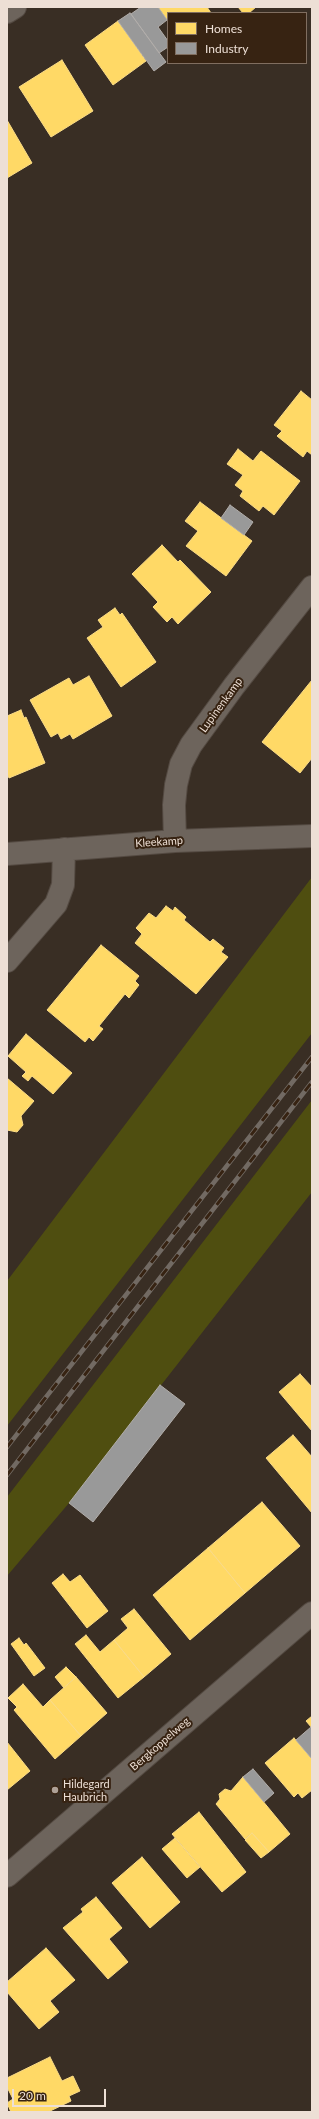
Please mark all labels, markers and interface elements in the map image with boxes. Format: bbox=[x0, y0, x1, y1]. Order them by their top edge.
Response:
legend bbox=[167, 12, 307, 64]
text: Homes bbox=[205, 21, 242, 36]
text: Industry bbox=[205, 41, 248, 56]
street label: Lupinenkamp bbox=[197, 675, 245, 735]
street label: Kleekamp bbox=[135, 834, 183, 850]
street label: Bergkoppelweg bbox=[127, 1714, 193, 1774]
place label: Hildegard Haubrich bbox=[63, 1777, 110, 1803]
marker: Hildegard Haubrich bbox=[50, 1785, 60, 1795]
scale bar bbox=[14, 2081, 108, 2107]
text: 20 m bbox=[19, 2088, 46, 2103]

